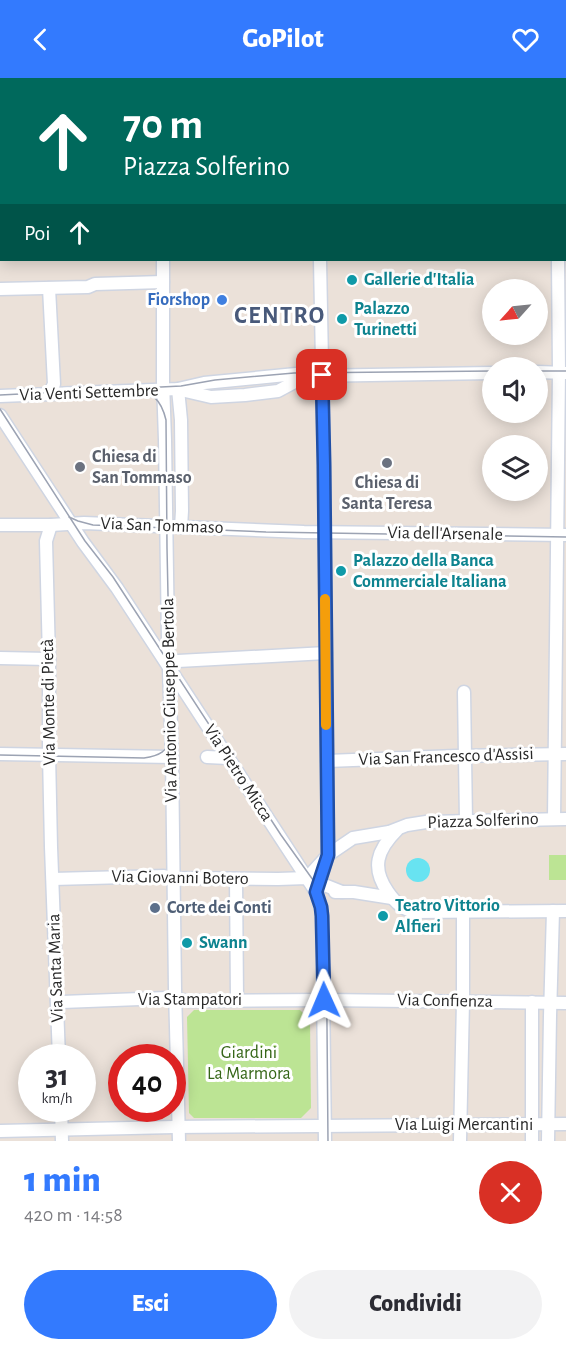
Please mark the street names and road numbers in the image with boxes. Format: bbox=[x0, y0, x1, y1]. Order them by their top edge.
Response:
street label: Via Venti Settembre bbox=[19, 382, 159, 404]
street label: Via San Tommaso bbox=[100, 515, 224, 537]
street label: Via dell'Arsenale bbox=[387, 524, 503, 544]
street label: Via Antonio Giuseppe Bertola bbox=[159, 598, 181, 802]
street label: Via Monte di Pietà bbox=[39, 638, 59, 766]
street label: Via Pietro Micca bbox=[200, 721, 276, 825]
street label: Via San Francesco d'Assisi bbox=[358, 745, 534, 769]
street label: Piazza Solferino bbox=[427, 810, 539, 832]
street label: Via Giovanni Botero bbox=[111, 868, 249, 888]
street label: Via Santa Maria bbox=[45, 913, 67, 1023]
street label: Via Stampatori bbox=[138, 991, 242, 1009]
street label: Via Confienza bbox=[397, 991, 493, 1011]
street label: Via Luigi Mercantini bbox=[395, 1116, 533, 1134]

